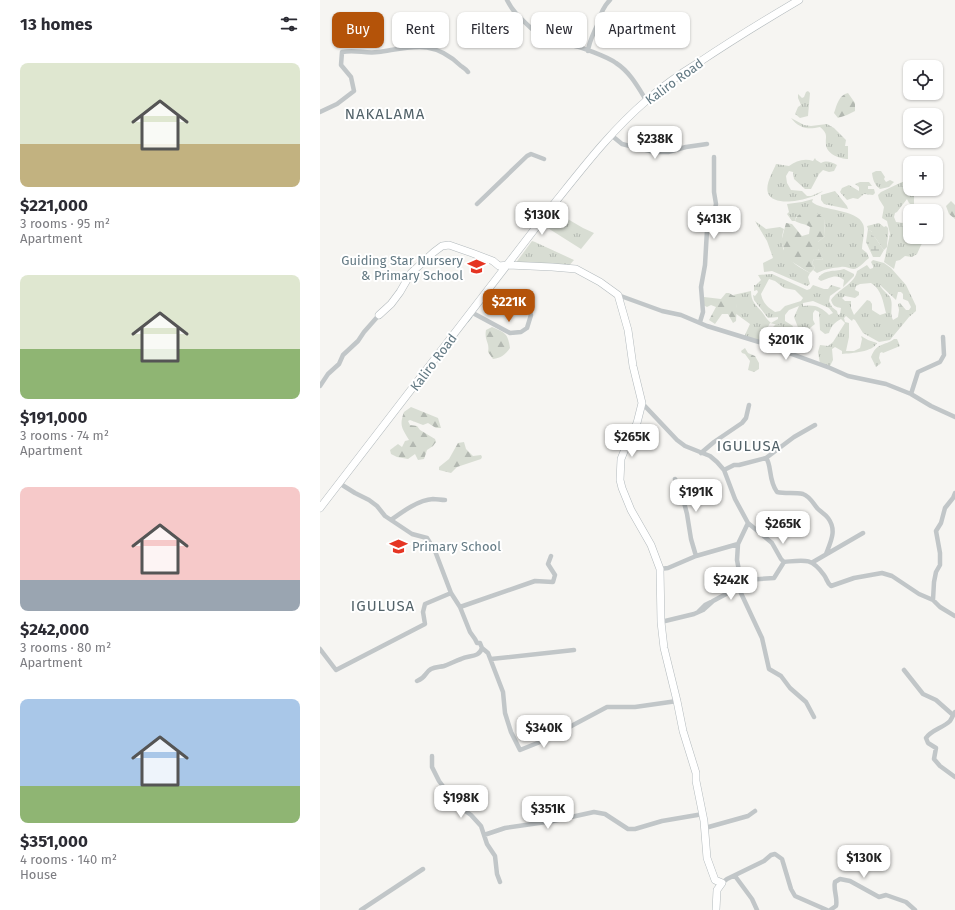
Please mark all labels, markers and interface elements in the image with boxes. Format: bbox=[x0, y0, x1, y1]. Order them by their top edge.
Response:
chip: Buy bbox=[332, 12, 384, 48]
chip: Rent bbox=[392, 12, 449, 48]
chip: Filters bbox=[457, 12, 523, 48]
chip: New bbox=[531, 12, 587, 48]
chip: Apartment bbox=[595, 12, 690, 48]
icon: filters bbox=[278, 13, 300, 35]
text: 13 homes bbox=[20, 14, 92, 35]
street label: Kaliro Road bbox=[643, 55, 706, 107]
map controls bbox=[903, 60, 943, 244]
button: locate bbox=[903, 60, 943, 100]
icon: home bbox=[124, 89, 196, 161]
district label: NAKALAMA bbox=[345, 105, 425, 123]
button: layers bbox=[903, 108, 943, 148]
pin: $238K bbox=[627, 126, 683, 160]
text: $238K bbox=[637, 131, 673, 146]
button: + bbox=[903, 156, 943, 196]
text: $221,000 bbox=[20, 195, 88, 216]
pin: $130K bbox=[514, 202, 570, 236]
button: − bbox=[903, 204, 943, 244]
pin: $413K bbox=[686, 206, 742, 240]
text: $130K bbox=[524, 207, 560, 222]
text: $413K bbox=[697, 211, 731, 226]
text: 3 rooms · 95 m² bbox=[20, 216, 110, 231]
text: Apartment bbox=[20, 231, 82, 246]
place label: Guiding Star Nursery & Primary School bbox=[341, 253, 464, 283]
school or university icon: Guiding Star Nursery & Primary School bbox=[466, 257, 486, 277]
pin: $221K bbox=[481, 289, 537, 323]
text: $221K bbox=[492, 294, 526, 309]
icon: home bbox=[124, 301, 196, 373]
pin: $201K bbox=[758, 327, 814, 361]
street label: Kaliro Road bbox=[407, 331, 460, 394]
text: $201K bbox=[768, 332, 804, 347]
text: $191,000 bbox=[20, 407, 87, 428]
pin: $265K bbox=[604, 424, 660, 458]
text: 3 rooms · 74 m² bbox=[20, 428, 109, 443]
text: $265K bbox=[614, 429, 650, 444]
district label: IGULUSA bbox=[717, 437, 781, 455]
text: Apartment bbox=[20, 443, 82, 458]
pin: $191K bbox=[668, 479, 724, 513]
text: $191K bbox=[679, 484, 713, 499]
pin: $265K bbox=[755, 511, 811, 545]
icon: home bbox=[124, 513, 196, 585]
text: $265K bbox=[765, 516, 801, 531]
school or university icon: Primary School bbox=[389, 536, 409, 556]
place label: Primary School bbox=[412, 539, 501, 554]
pin: $242K bbox=[703, 567, 759, 601]
text: $242K bbox=[713, 572, 749, 587]
district label: IGULUSA bbox=[351, 597, 415, 615]
text: $242,000 bbox=[20, 619, 89, 640]
text: 3 rooms · 80 m² bbox=[20, 640, 111, 655]
text: Apartment bbox=[20, 655, 82, 670]
pin: $340K bbox=[516, 715, 572, 749]
text: $340K bbox=[525, 720, 563, 735]
icon: home bbox=[124, 725, 196, 797]
pin: $198K bbox=[433, 785, 489, 819]
text: $198K bbox=[443, 790, 479, 805]
pin: $351K bbox=[520, 796, 576, 830]
text: $351K bbox=[531, 801, 565, 816]
text: $351,000 bbox=[20, 831, 88, 852]
pin: $130K bbox=[836, 845, 892, 879]
text: $130K bbox=[846, 850, 882, 865]
text: 4 rooms · 140 m² bbox=[20, 852, 117, 867]
text: House bbox=[20, 867, 57, 882]

